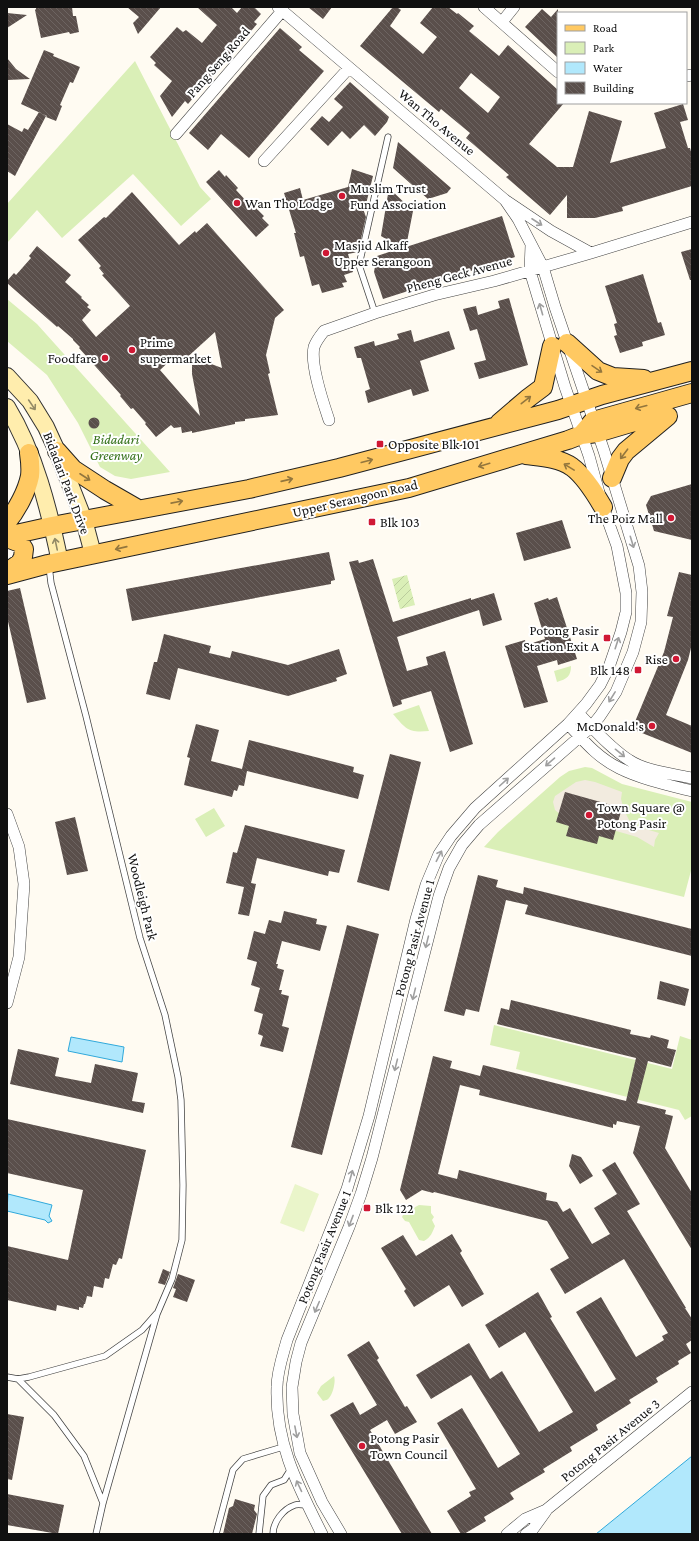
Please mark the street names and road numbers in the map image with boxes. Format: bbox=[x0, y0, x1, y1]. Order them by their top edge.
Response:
street label: Pang Seng Road bbox=[183, 23, 253, 101]
street label: Wan Tho Avenue bbox=[396, 85, 478, 159]
street label: Pheng Geck Avenue bbox=[404, 252, 514, 296]
street label: Bidadari Park Drive bbox=[40, 430, 94, 536]
street label: Upper Serangoon Road bbox=[291, 476, 420, 520]
street label: Woodleigh Park bbox=[124, 852, 162, 942]
street label: Potong Pasir Avenue 1 bbox=[391, 877, 437, 998]
street label: Potong Pasir Avenue 1 bbox=[294, 1188, 354, 1306]
street label: Potong Pasir Avenue 3 bbox=[557, 1395, 663, 1485]

